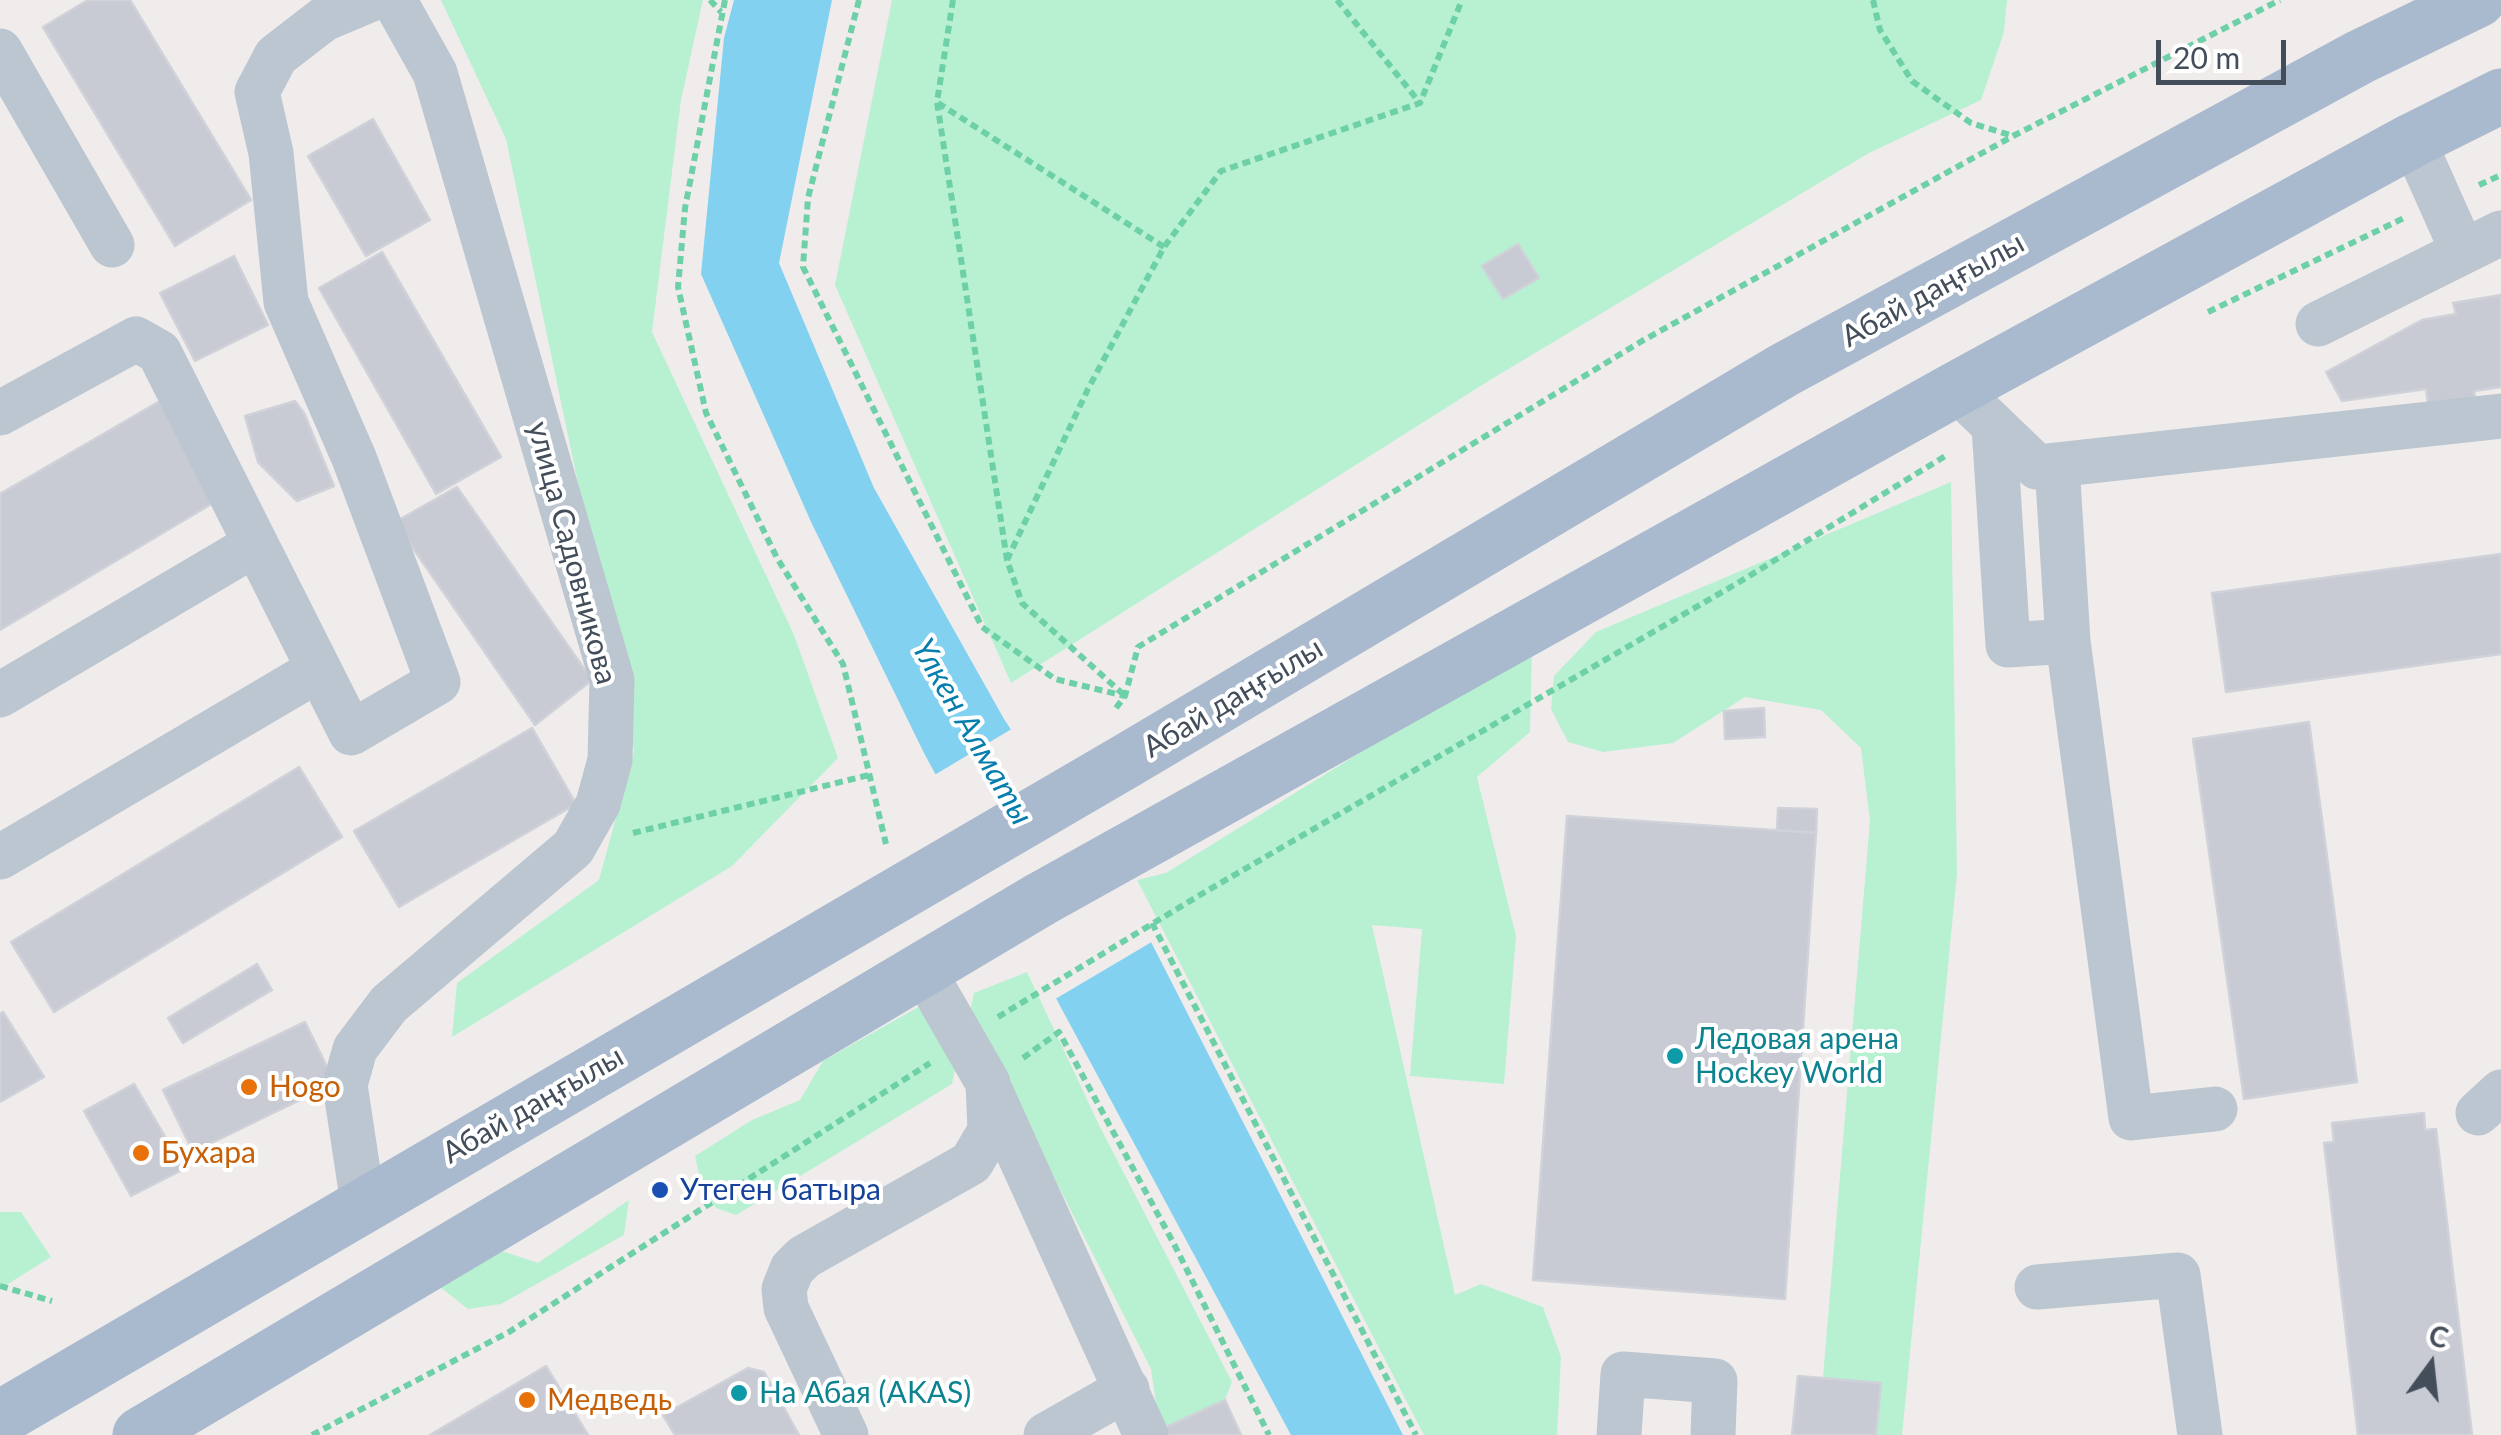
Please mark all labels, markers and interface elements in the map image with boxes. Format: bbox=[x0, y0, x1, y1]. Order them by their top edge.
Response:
scale bar bbox=[2161, 20, 2291, 82]
text: 20 m bbox=[2173, 39, 2240, 75]
street label: Абай даңғылы bbox=[1835, 225, 2031, 355]
street label: улица Садовникова bbox=[520, 418, 624, 688]
street label: Абай даңғылы bbox=[1137, 630, 1329, 766]
water label: Үлкен Алматы bbox=[903, 632, 1041, 832]
place label: Ледовая арена Hockey World bbox=[1695, 1021, 1899, 1092]
street label: Абай даңғылы bbox=[436, 1039, 630, 1171]
marker: Ледовая арена Hockey World bbox=[1664, 1045, 1686, 1067]
place label: Hogo bbox=[269, 1069, 341, 1105]
marker: Hogo bbox=[238, 1076, 260, 1098]
place label: Бухара bbox=[161, 1135, 256, 1171]
marker: Бухара bbox=[130, 1142, 152, 1164]
place label: Утеген батыра bbox=[680, 1172, 881, 1208]
marker: Утеген батыра bbox=[649, 1179, 671, 1201]
north arrow bbox=[2381, 1315, 2481, 1415]
text: С bbox=[2425, 1317, 2452, 1355]
place label: На Абая (AKAS) bbox=[759, 1375, 971, 1411]
place label: Медведь bbox=[547, 1382, 672, 1418]
marker: На Абая (AKAS) bbox=[728, 1382, 750, 1404]
marker: Медведь bbox=[516, 1389, 538, 1411]

